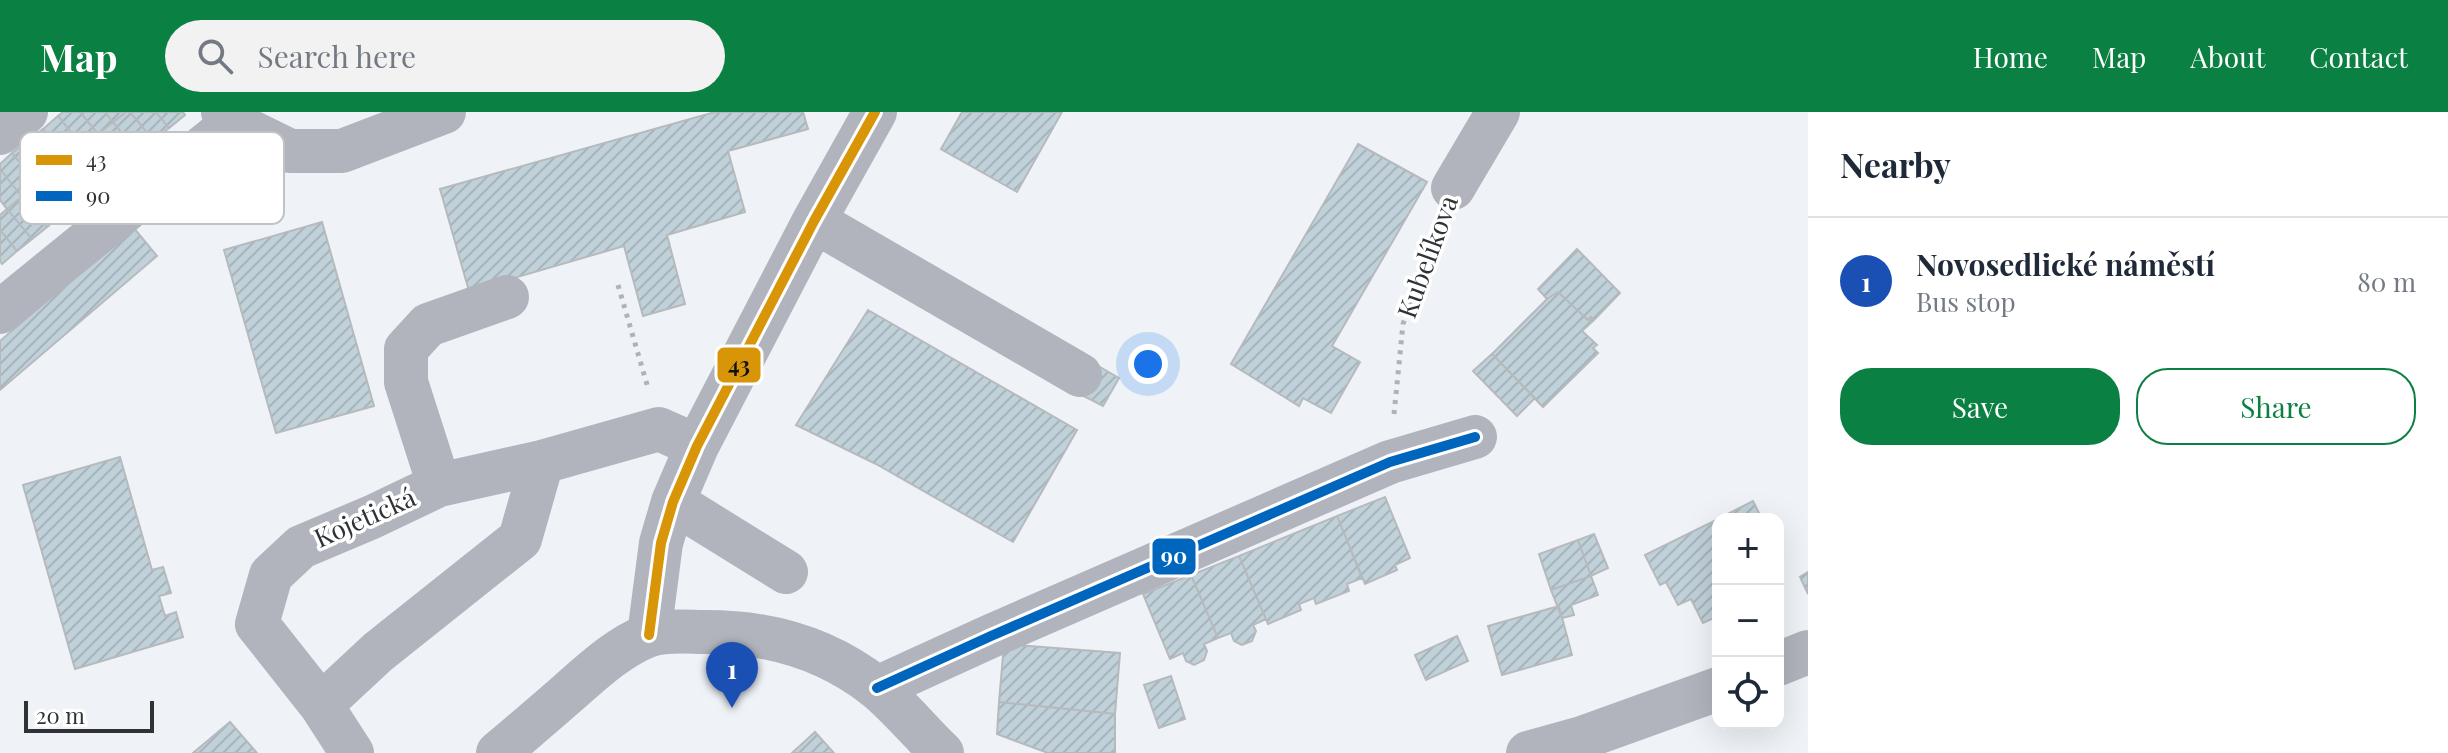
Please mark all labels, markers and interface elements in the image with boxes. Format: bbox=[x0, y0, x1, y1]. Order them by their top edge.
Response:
search box bbox=[165, 20, 725, 92]
text: Map bbox=[40, 31, 117, 82]
icon: search bbox=[193, 34, 237, 78]
text: Search here bbox=[257, 36, 416, 76]
text: Home bbox=[1973, 38, 2048, 75]
text: Map bbox=[2092, 38, 2146, 75]
text: About bbox=[2190, 38, 2265, 75]
text: Contact bbox=[2309, 38, 2408, 75]
legend bbox=[20, 132, 284, 224]
text: Nearby bbox=[1840, 141, 1951, 187]
text: 43 bbox=[86, 144, 106, 174]
text: 90 bbox=[86, 180, 110, 210]
street label: Kubelíkova bbox=[1388, 190, 1465, 323]
text: Novosedlické náměstí bbox=[1916, 244, 2215, 284]
text: 1 bbox=[1861, 264, 1871, 299]
text: 80 m bbox=[2357, 264, 2416, 299]
text: Bus stop bbox=[1916, 284, 2016, 319]
your location bbox=[1128, 344, 1168, 384]
line badge: 43 bbox=[716, 346, 762, 384]
text: 43 bbox=[728, 349, 750, 379]
button: Save bbox=[1840, 368, 2120, 445]
button: Share bbox=[2136, 368, 2416, 445]
street label: Kojetická bbox=[308, 479, 421, 555]
map controls bbox=[1712, 513, 1784, 729]
button: + bbox=[1712, 513, 1784, 585]
line badge: 90 bbox=[1151, 537, 1197, 576]
text: 90 bbox=[1161, 540, 1187, 570]
button: − bbox=[1712, 585, 1784, 657]
pin: 1 bbox=[706, 642, 758, 708]
button: locate bbox=[1712, 657, 1784, 729]
scale bar bbox=[24, 697, 154, 733]
text: 20 m bbox=[36, 700, 85, 730]

